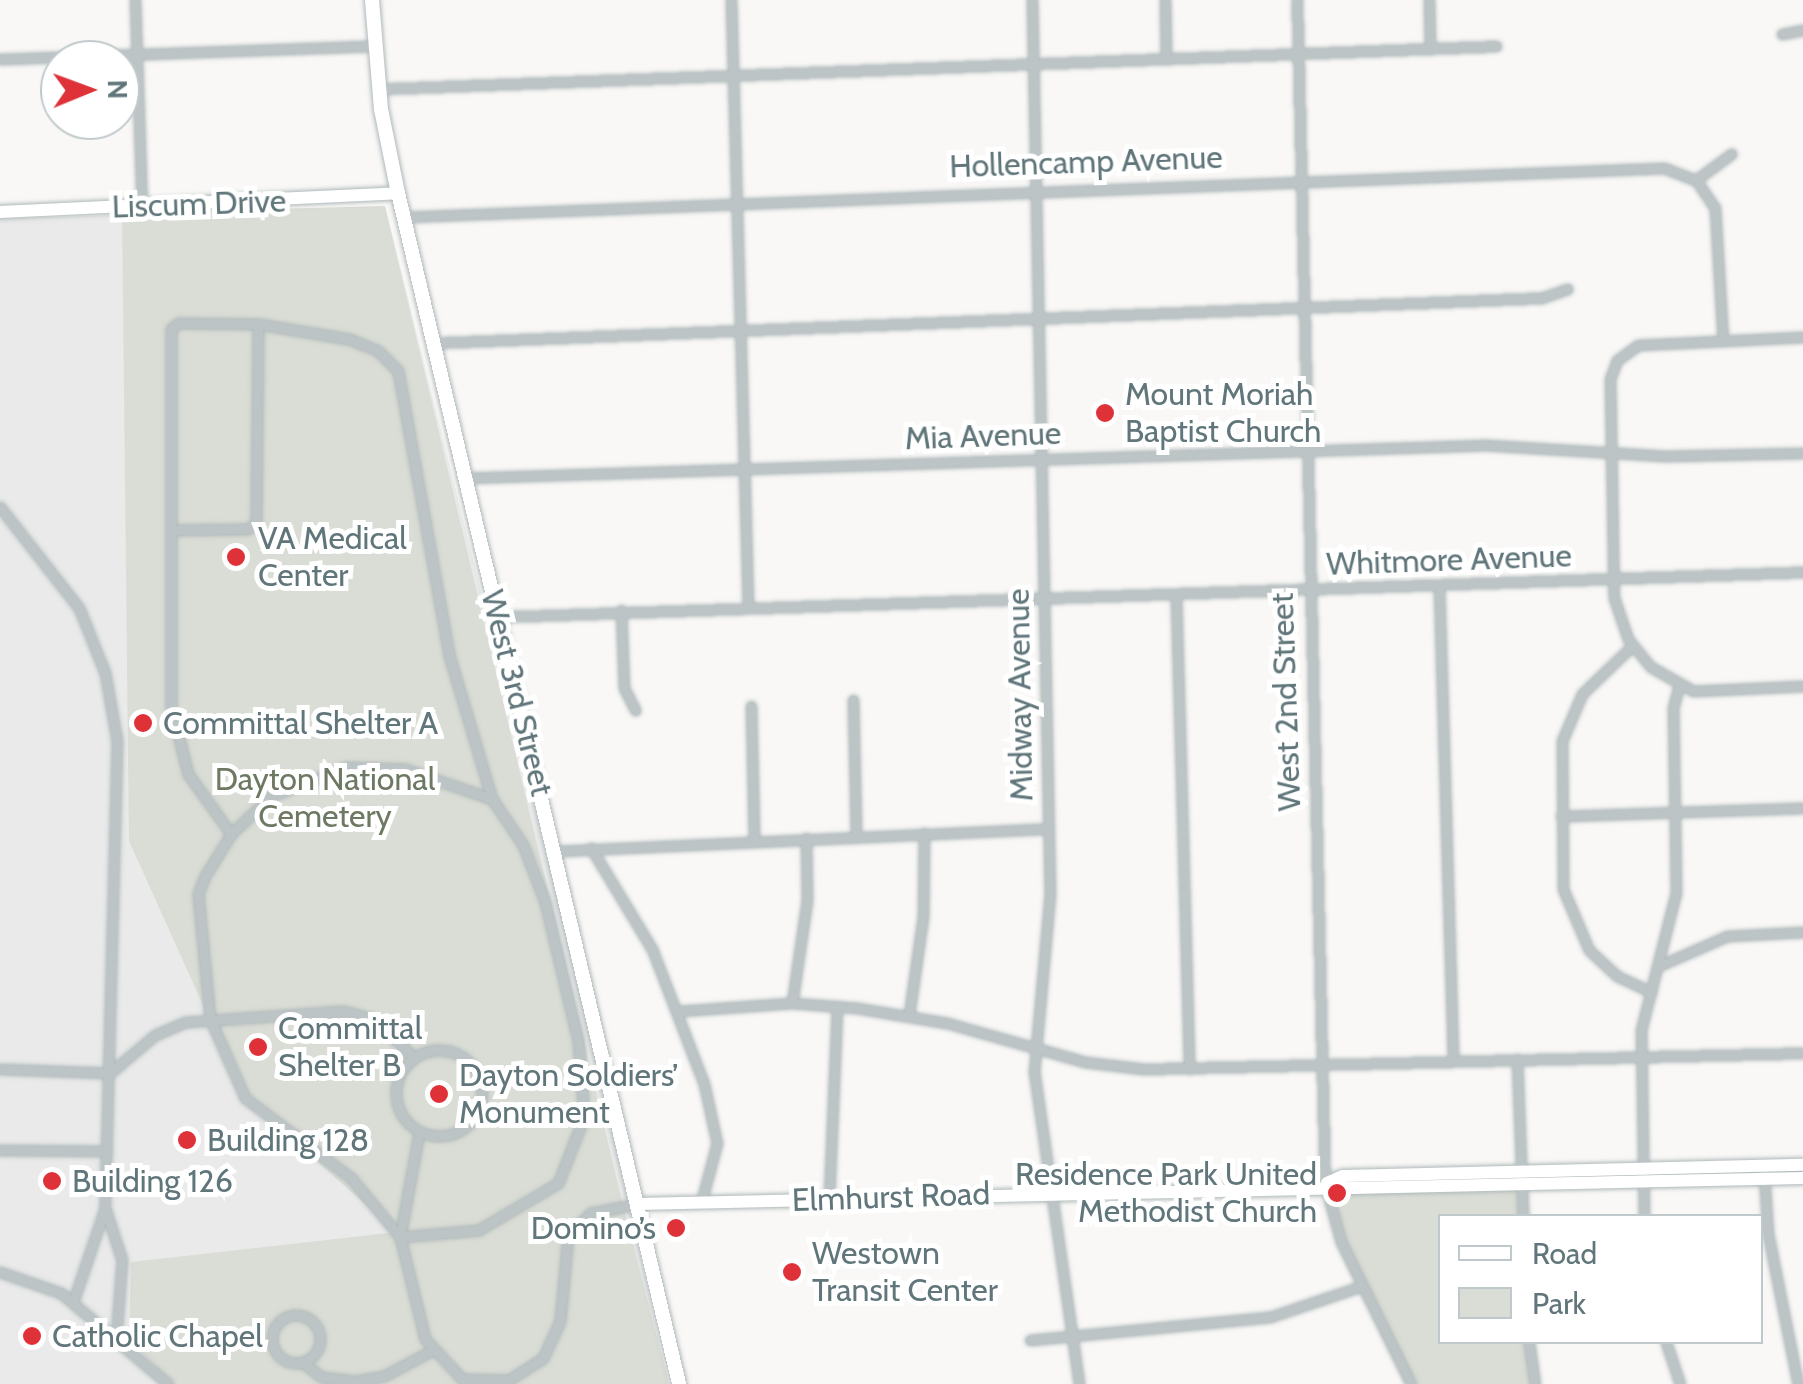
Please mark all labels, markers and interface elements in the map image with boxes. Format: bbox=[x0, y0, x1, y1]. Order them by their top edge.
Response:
north arrow bbox=[40, 40, 140, 140]
text: N bbox=[101, 79, 135, 100]
street label: Hollencamp Avenue bbox=[949, 138, 1223, 186]
street label: Liscum Drive bbox=[111, 182, 287, 226]
place label: Mount Moriah Baptist Church bbox=[1125, 376, 1321, 451]
marker: Mount Moriah Baptist Church bbox=[1094, 402, 1116, 424]
street label: Mia Avenue bbox=[904, 414, 1062, 458]
place label: VA Medical Center bbox=[258, 520, 407, 595]
street label: Whitmore Avenue bbox=[1326, 537, 1572, 583]
marker: VA Medical Center bbox=[223, 544, 249, 570]
street label: West 3rd Street bbox=[473, 586, 561, 800]
street label: Midway Avenue bbox=[999, 588, 1041, 802]
street label: West 2nd Street bbox=[1263, 592, 1309, 812]
place label: Committal Shelter A bbox=[163, 704, 438, 742]
marker: Committal Shelter A bbox=[132, 712, 154, 734]
park label: Dayton National Cemetery bbox=[215, 761, 435, 836]
place label: Committal Shelter B bbox=[278, 1010, 422, 1085]
marker: Committal Shelter B bbox=[247, 1036, 269, 1058]
place label: Dayton Soldiers’ Monument bbox=[459, 1057, 678, 1132]
marker: Dayton Soldiers’ Monument bbox=[428, 1083, 450, 1105]
place label: Building 128 bbox=[207, 1121, 369, 1159]
marker: Building 128 bbox=[176, 1129, 198, 1151]
place label: Residence Park United Methodist Church bbox=[1015, 1156, 1317, 1231]
place label: Building 126 bbox=[72, 1162, 233, 1200]
marker: Building 126 bbox=[41, 1170, 63, 1192]
street label: Elmhurst Road bbox=[791, 1174, 991, 1220]
marker: Residence Park United Methodist Church bbox=[1326, 1182, 1348, 1204]
place label: Domino’s bbox=[531, 1209, 656, 1247]
legend bbox=[1438, 1214, 1763, 1344]
marker: Domino’s bbox=[665, 1217, 687, 1239]
place label: Westown Transit Center bbox=[812, 1235, 998, 1310]
text: Road bbox=[1532, 1235, 1597, 1272]
marker: Westown Transit Center bbox=[781, 1261, 803, 1283]
text: Park bbox=[1532, 1285, 1586, 1322]
place label: Catholic Chapel bbox=[52, 1317, 263, 1355]
marker: Catholic Chapel bbox=[21, 1325, 43, 1347]

